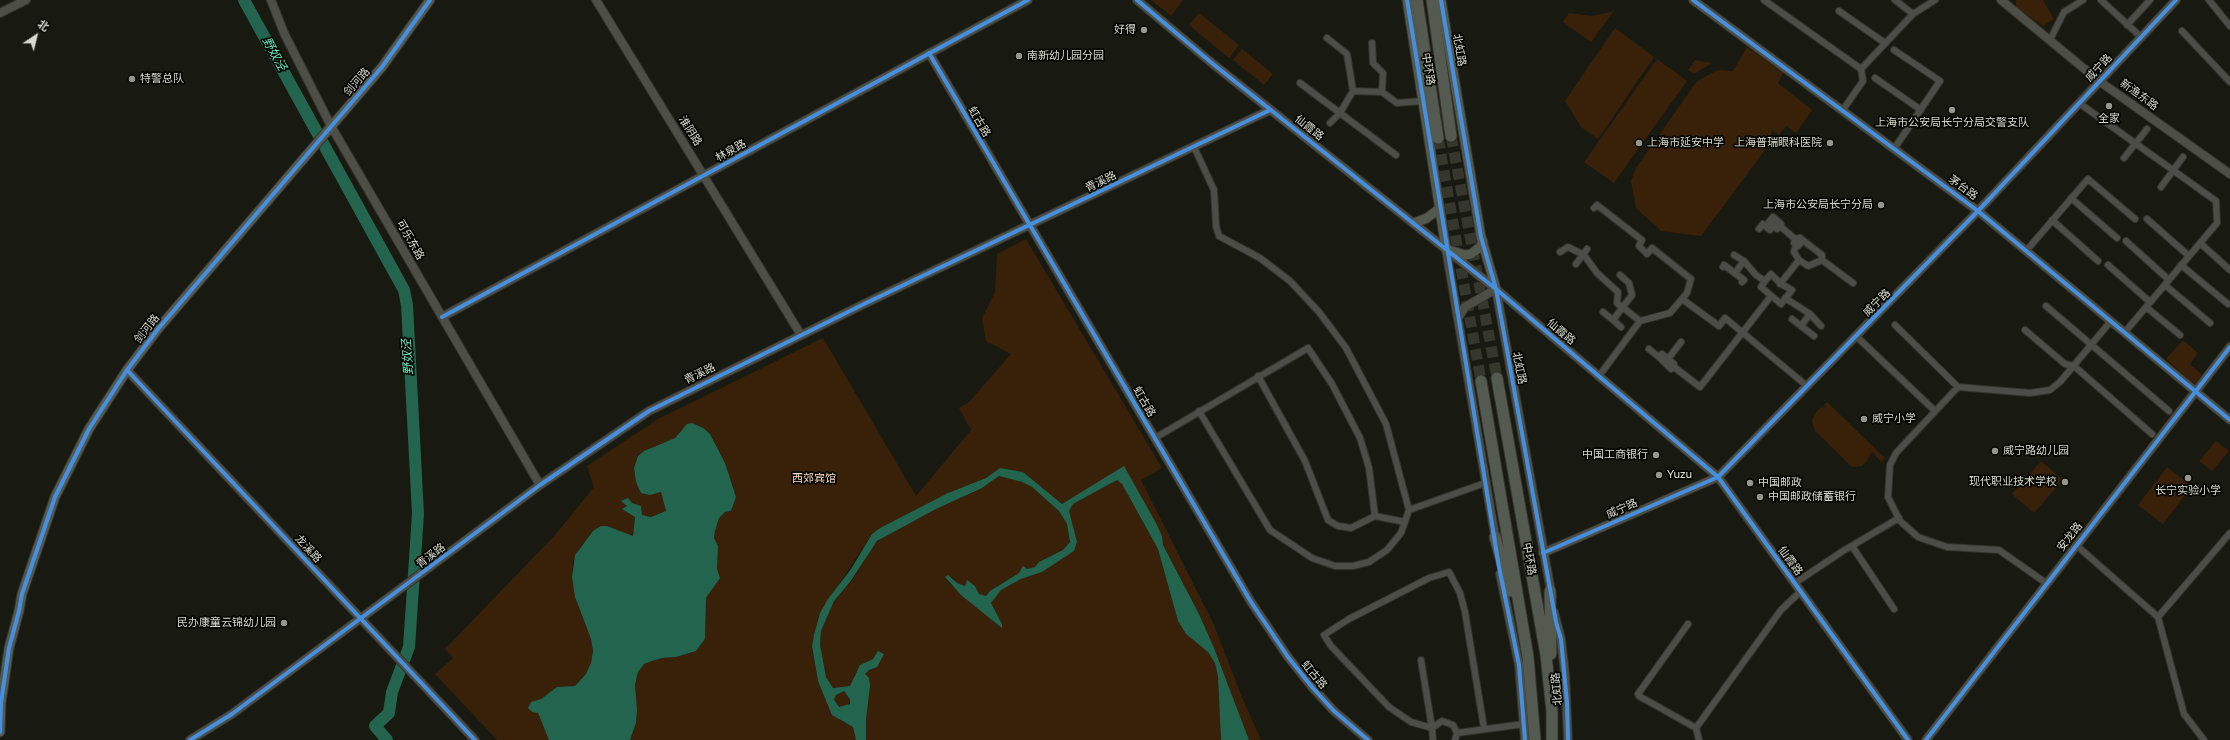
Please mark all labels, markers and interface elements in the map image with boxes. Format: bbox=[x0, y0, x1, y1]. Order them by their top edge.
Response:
north arrow bbox=[16, 16, 56, 56]
text: 北 bbox=[35, 17, 51, 34]
place label: 好得 bbox=[1114, 23, 1136, 37]
marker: 好得 bbox=[1139, 25, 1149, 35]
street label: 北虹路 bbox=[1450, 33, 1468, 67]
water label: 野奴泾 bbox=[259, 35, 289, 73]
place label: 南新幼儿园分园 bbox=[1027, 49, 1104, 63]
marker: 南新幼儿园分园 bbox=[1014, 51, 1024, 61]
street label: 威宁路 bbox=[2083, 51, 2115, 85]
street label: 中环路 bbox=[1419, 52, 1437, 86]
street label: 剑河路 bbox=[341, 65, 373, 99]
place label: 特警总队 bbox=[140, 72, 184, 86]
marker: 特警总队 bbox=[127, 74, 137, 84]
street label: 新渔东路 bbox=[2117, 77, 2161, 113]
marker: 全家 bbox=[2104, 101, 2114, 111]
street label: 虹古路 bbox=[965, 104, 993, 140]
marker: 上海市公安局长宁分局交警支队 bbox=[1947, 105, 1957, 115]
place label: 全家 bbox=[2098, 112, 2120, 126]
street label: 仙霞路 bbox=[1292, 113, 1326, 143]
street label: 淮阴路 bbox=[676, 114, 704, 148]
place label: 上海市公安局长宁分局交警支队 bbox=[1875, 116, 2029, 130]
place label: 上海市延安中学 bbox=[1647, 136, 1724, 150]
place label: 上海普瑞眼科医院 bbox=[1734, 136, 1822, 150]
street label: 林泉路 bbox=[713, 137, 749, 165]
marker: 上海市延安中学 bbox=[1634, 138, 1644, 148]
marker: 上海普瑞眼科医院 bbox=[1825, 138, 1835, 148]
street label: 青溪路 bbox=[1083, 169, 1119, 195]
street label: 茅台路 bbox=[1946, 173, 1980, 203]
place label: 上海市公安局长宁分局 bbox=[1763, 198, 1873, 212]
marker: 上海市公安局长宁分局 bbox=[1876, 200, 1886, 210]
street label: 可乐东路 bbox=[393, 218, 427, 262]
street label: 威宁路 bbox=[1861, 287, 1893, 319]
street label: 剑河路 bbox=[132, 312, 162, 346]
street label: 仙霞路 bbox=[1544, 316, 1578, 348]
water label: 野奴泾 bbox=[400, 339, 416, 375]
street label: 北虹路 bbox=[1509, 351, 1529, 385]
street label: 青溪路 bbox=[682, 361, 718, 387]
street label: 虹古路 bbox=[1130, 384, 1158, 420]
place label: 威宁小学 bbox=[1872, 412, 1916, 426]
marker: 威宁小学 bbox=[1859, 414, 1869, 424]
place label: 威宁路幼儿园 bbox=[2003, 444, 2069, 458]
marker: 威宁路幼儿园 bbox=[1990, 446, 2000, 456]
place label: 中国工商银行 bbox=[1582, 448, 1648, 462]
marker: 中国工商银行 bbox=[1651, 450, 1661, 460]
place label: Yuzu bbox=[1667, 468, 1692, 482]
marker: Yuzu bbox=[1654, 470, 1664, 480]
park label: 西郊宾馆 bbox=[792, 472, 836, 486]
marker: 长宁实验小学 bbox=[2183, 473, 2193, 483]
place label: 现代职业技术学校 bbox=[1969, 475, 2057, 489]
place label: 中国邮政 bbox=[1758, 476, 1802, 490]
marker: 现代职业技术学校 bbox=[2060, 477, 2070, 487]
marker: 中国邮政 bbox=[1745, 478, 1755, 488]
place label: 长宁实验小学 bbox=[2155, 484, 2221, 498]
place label: 中国邮政储蓄银行 bbox=[1768, 490, 1856, 504]
marker: 中国邮政储蓄银行 bbox=[1755, 492, 1765, 502]
street label: 威宁路 bbox=[1604, 496, 1640, 522]
street label: 安龙路 bbox=[2055, 520, 2085, 554]
street label: 龙溪路 bbox=[292, 532, 324, 566]
street label: 青溪路 bbox=[414, 541, 448, 571]
street label: 中环路 bbox=[1520, 542, 1538, 576]
street label: 仙霞路 bbox=[1775, 544, 1805, 578]
place label: 民办康童云锦幼儿园 bbox=[177, 616, 276, 630]
marker: 民办康童云锦幼儿园 bbox=[279, 618, 289, 628]
street label: 虹古路 bbox=[1298, 658, 1330, 692]
street label: 北虹路 bbox=[1549, 672, 1565, 706]

